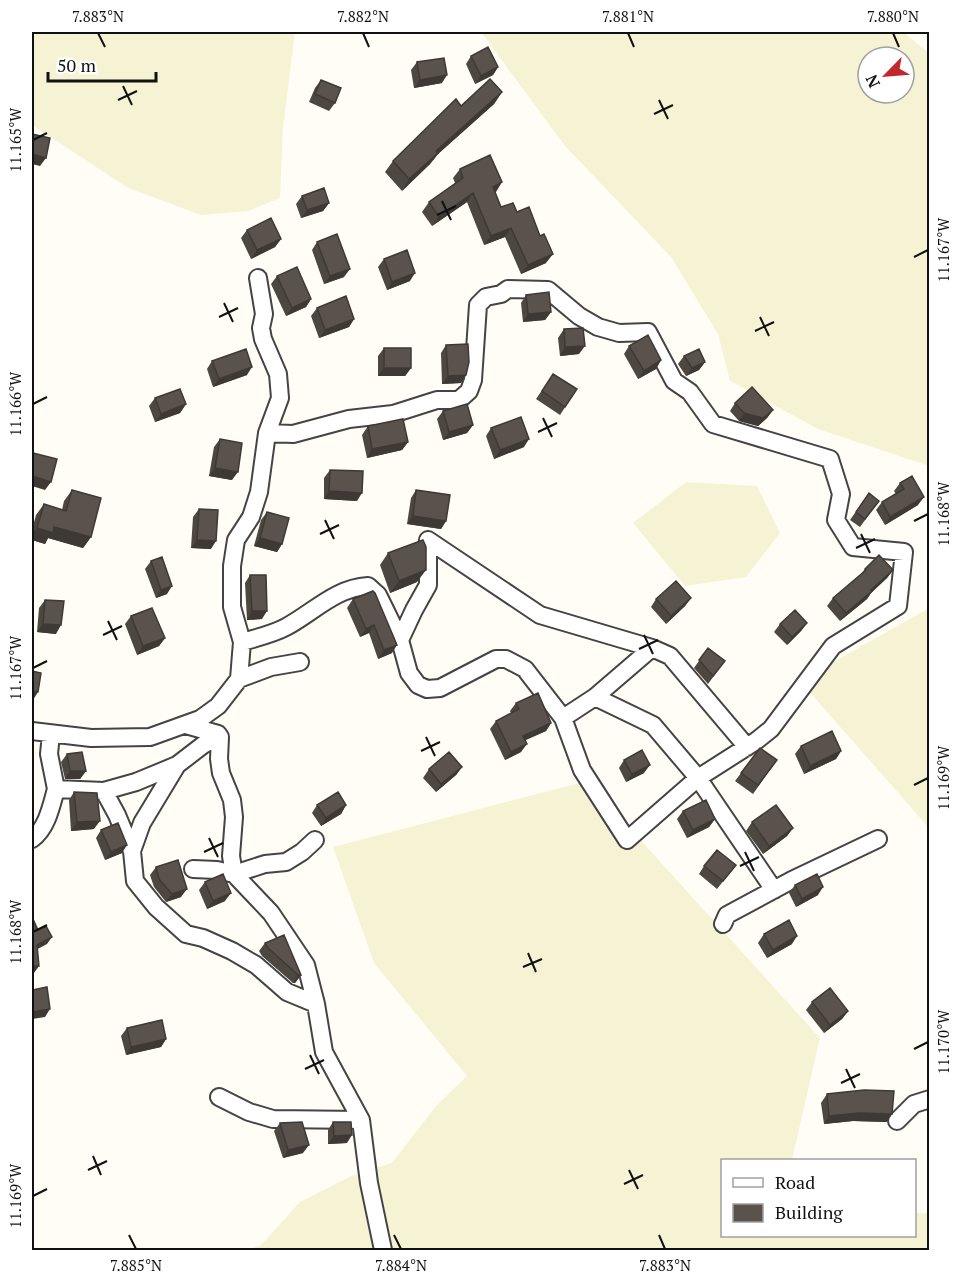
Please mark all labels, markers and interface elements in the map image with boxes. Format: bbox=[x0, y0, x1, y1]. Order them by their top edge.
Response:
text: 7.883°N bbox=[72, 6, 124, 26]
text: 7.882°N bbox=[337, 6, 389, 26]
text: 7.881°N bbox=[602, 6, 654, 26]
text: 7.880°N bbox=[867, 6, 919, 26]
scale bar bbox=[48, 45, 156, 83]
north arrow bbox=[856, 45, 916, 105]
text: 50 m bbox=[57, 53, 97, 77]
text: N bbox=[860, 71, 885, 91]
text: 11.165°W bbox=[5, 107, 25, 172]
text: 11.167°W bbox=[933, 217, 953, 282]
text: 11.166°W bbox=[5, 371, 25, 436]
text: 11.168°W bbox=[933, 481, 953, 546]
text: 11.167°W bbox=[5, 635, 25, 700]
text: 11.169°W bbox=[933, 745, 953, 810]
text: 11.168°W bbox=[5, 899, 25, 964]
text: 11.170°W bbox=[933, 1009, 953, 1074]
legend bbox=[721, 1159, 916, 1237]
text: 11.169°W bbox=[5, 1163, 25, 1228]
text: Road bbox=[775, 1170, 815, 1194]
text: Building bbox=[775, 1200, 843, 1224]
text: 7.885°N bbox=[110, 1255, 162, 1275]
text: 7.884°N bbox=[375, 1255, 427, 1275]
text: 7.883°N bbox=[639, 1255, 691, 1275]

